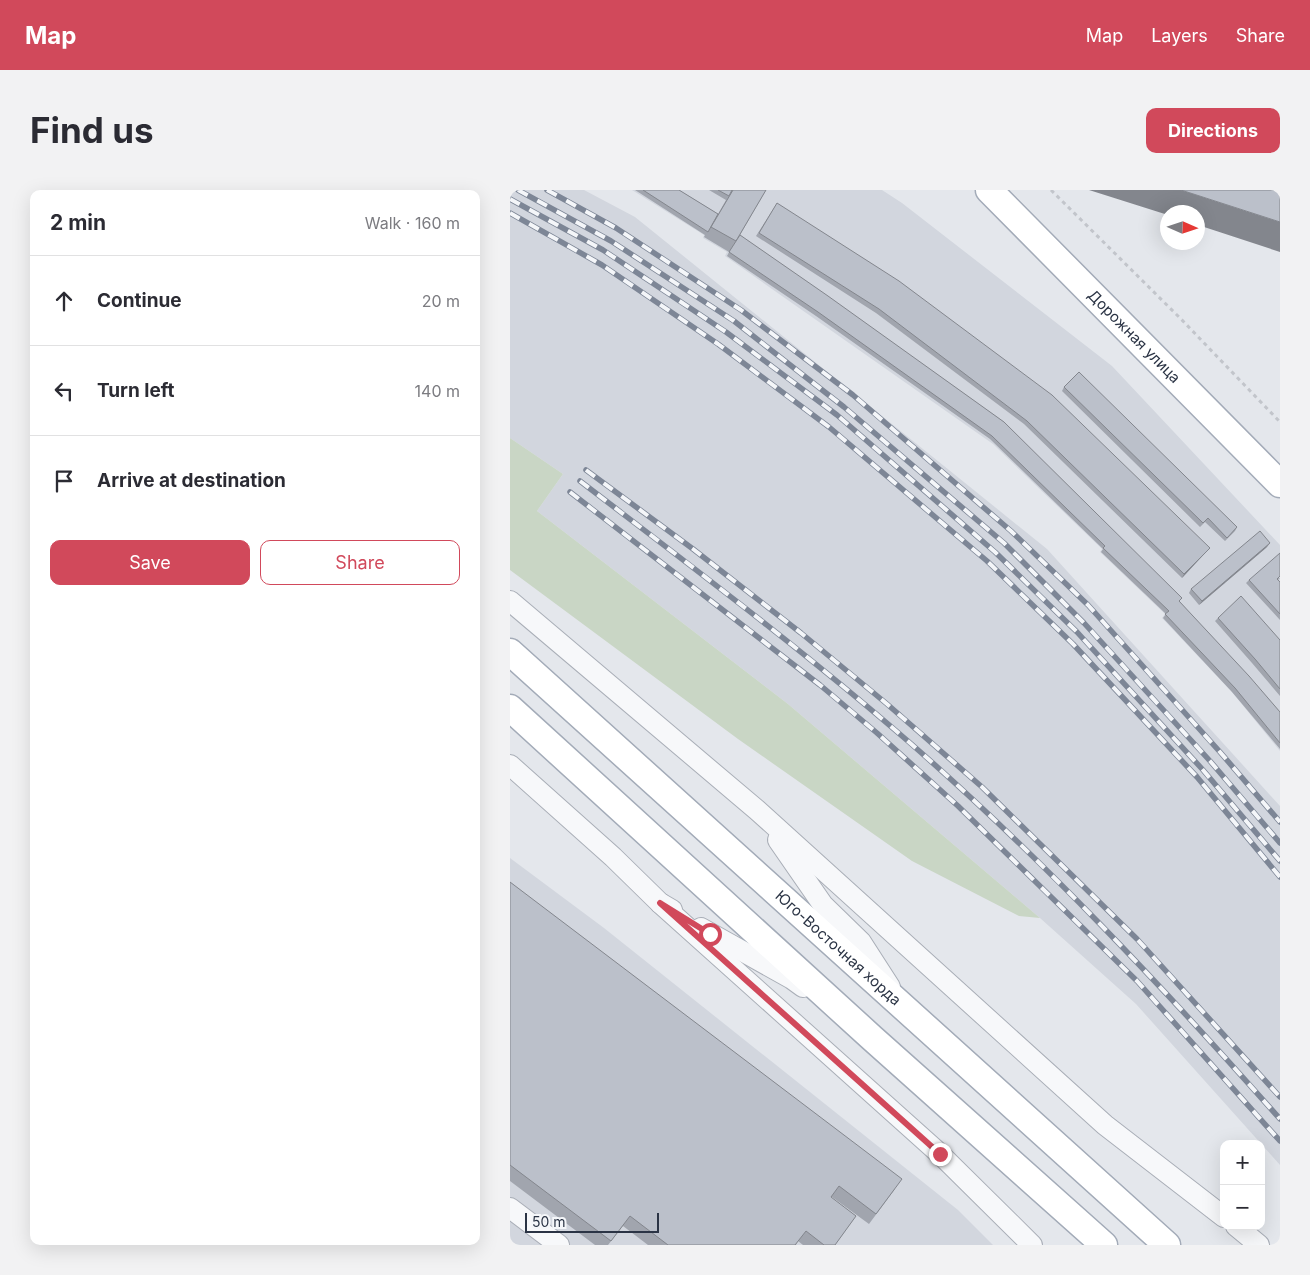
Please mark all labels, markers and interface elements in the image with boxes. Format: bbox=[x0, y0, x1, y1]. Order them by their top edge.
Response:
text: Map bbox=[25, 21, 76, 50]
text: Map bbox=[1086, 25, 1123, 46]
text: Layers bbox=[1151, 25, 1208, 46]
text: Share bbox=[1236, 25, 1285, 46]
button: Directions bbox=[1146, 108, 1280, 153]
text: Find us bbox=[30, 109, 154, 151]
north arrow bbox=[1160, 205, 1205, 250]
text: 2 min bbox=[50, 210, 106, 235]
text: Walk · 160 m bbox=[365, 213, 460, 233]
street label: Дорожная улица bbox=[1084, 285, 1185, 387]
icon: ahead bbox=[50, 287, 78, 315]
text: Continue bbox=[97, 289, 182, 312]
text: 20 m bbox=[422, 291, 460, 311]
icon: left bbox=[50, 377, 78, 405]
text: Turn left bbox=[97, 379, 175, 402]
text: 140 m bbox=[415, 381, 460, 401]
icon: arrive bbox=[50, 467, 78, 495]
text: Arrive at destination bbox=[97, 469, 286, 492]
button: Save bbox=[50, 540, 250, 585]
button: Share bbox=[260, 540, 460, 585]
street label: Юго-Восточная хорда bbox=[772, 886, 905, 1009]
route start bbox=[699, 923, 722, 946]
map controls bbox=[1220, 1140, 1265, 1230]
button: + bbox=[1220, 1140, 1265, 1185]
route end bbox=[929, 1143, 952, 1166]
button: − bbox=[1220, 1185, 1265, 1230]
scale bar bbox=[525, 1210, 659, 1233]
text: 50 m bbox=[532, 1213, 566, 1230]

